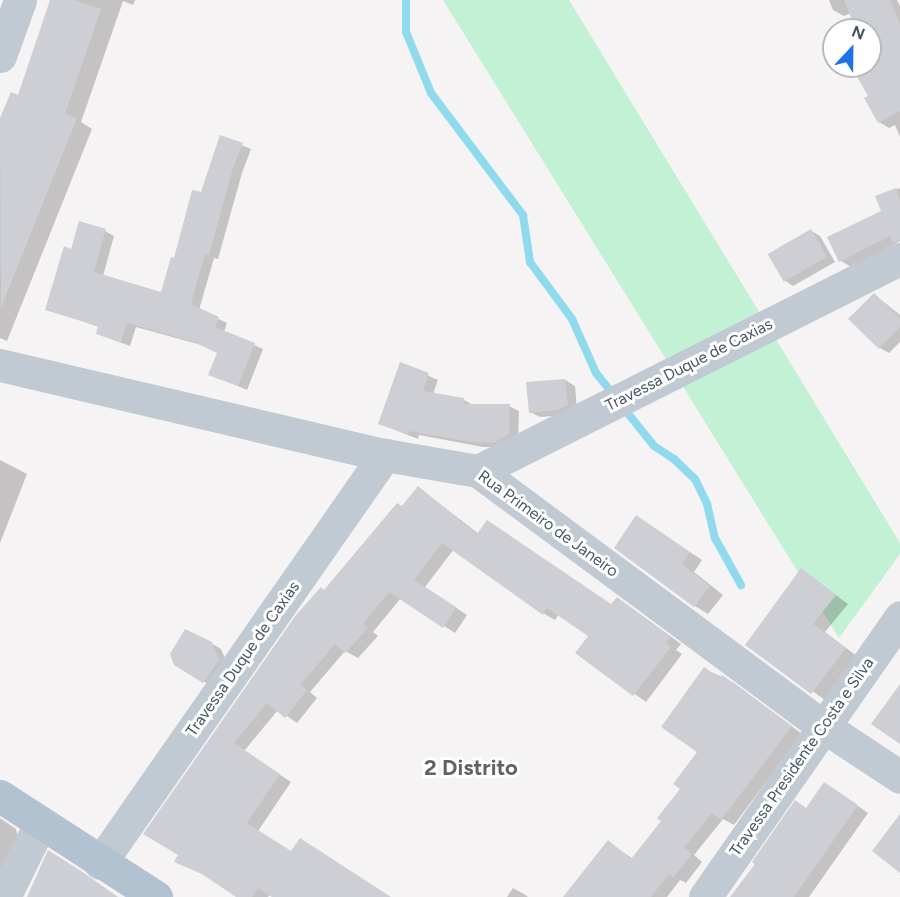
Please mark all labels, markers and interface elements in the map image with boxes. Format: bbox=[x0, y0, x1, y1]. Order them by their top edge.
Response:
north arrow bbox=[822, 18, 882, 78]
text: N bbox=[849, 22, 867, 44]
street label: Travessa Duque de Caxias bbox=[602, 314, 776, 416]
street label: Rua Primeiro de Janeiro bbox=[474, 467, 622, 581]
street label: Travessa Duque de Caxias bbox=[182, 578, 304, 740]
street label: Travessa Presidente Costa e Silva bbox=[726, 654, 878, 860]
district label: 2 Distrito bbox=[424, 755, 518, 781]

